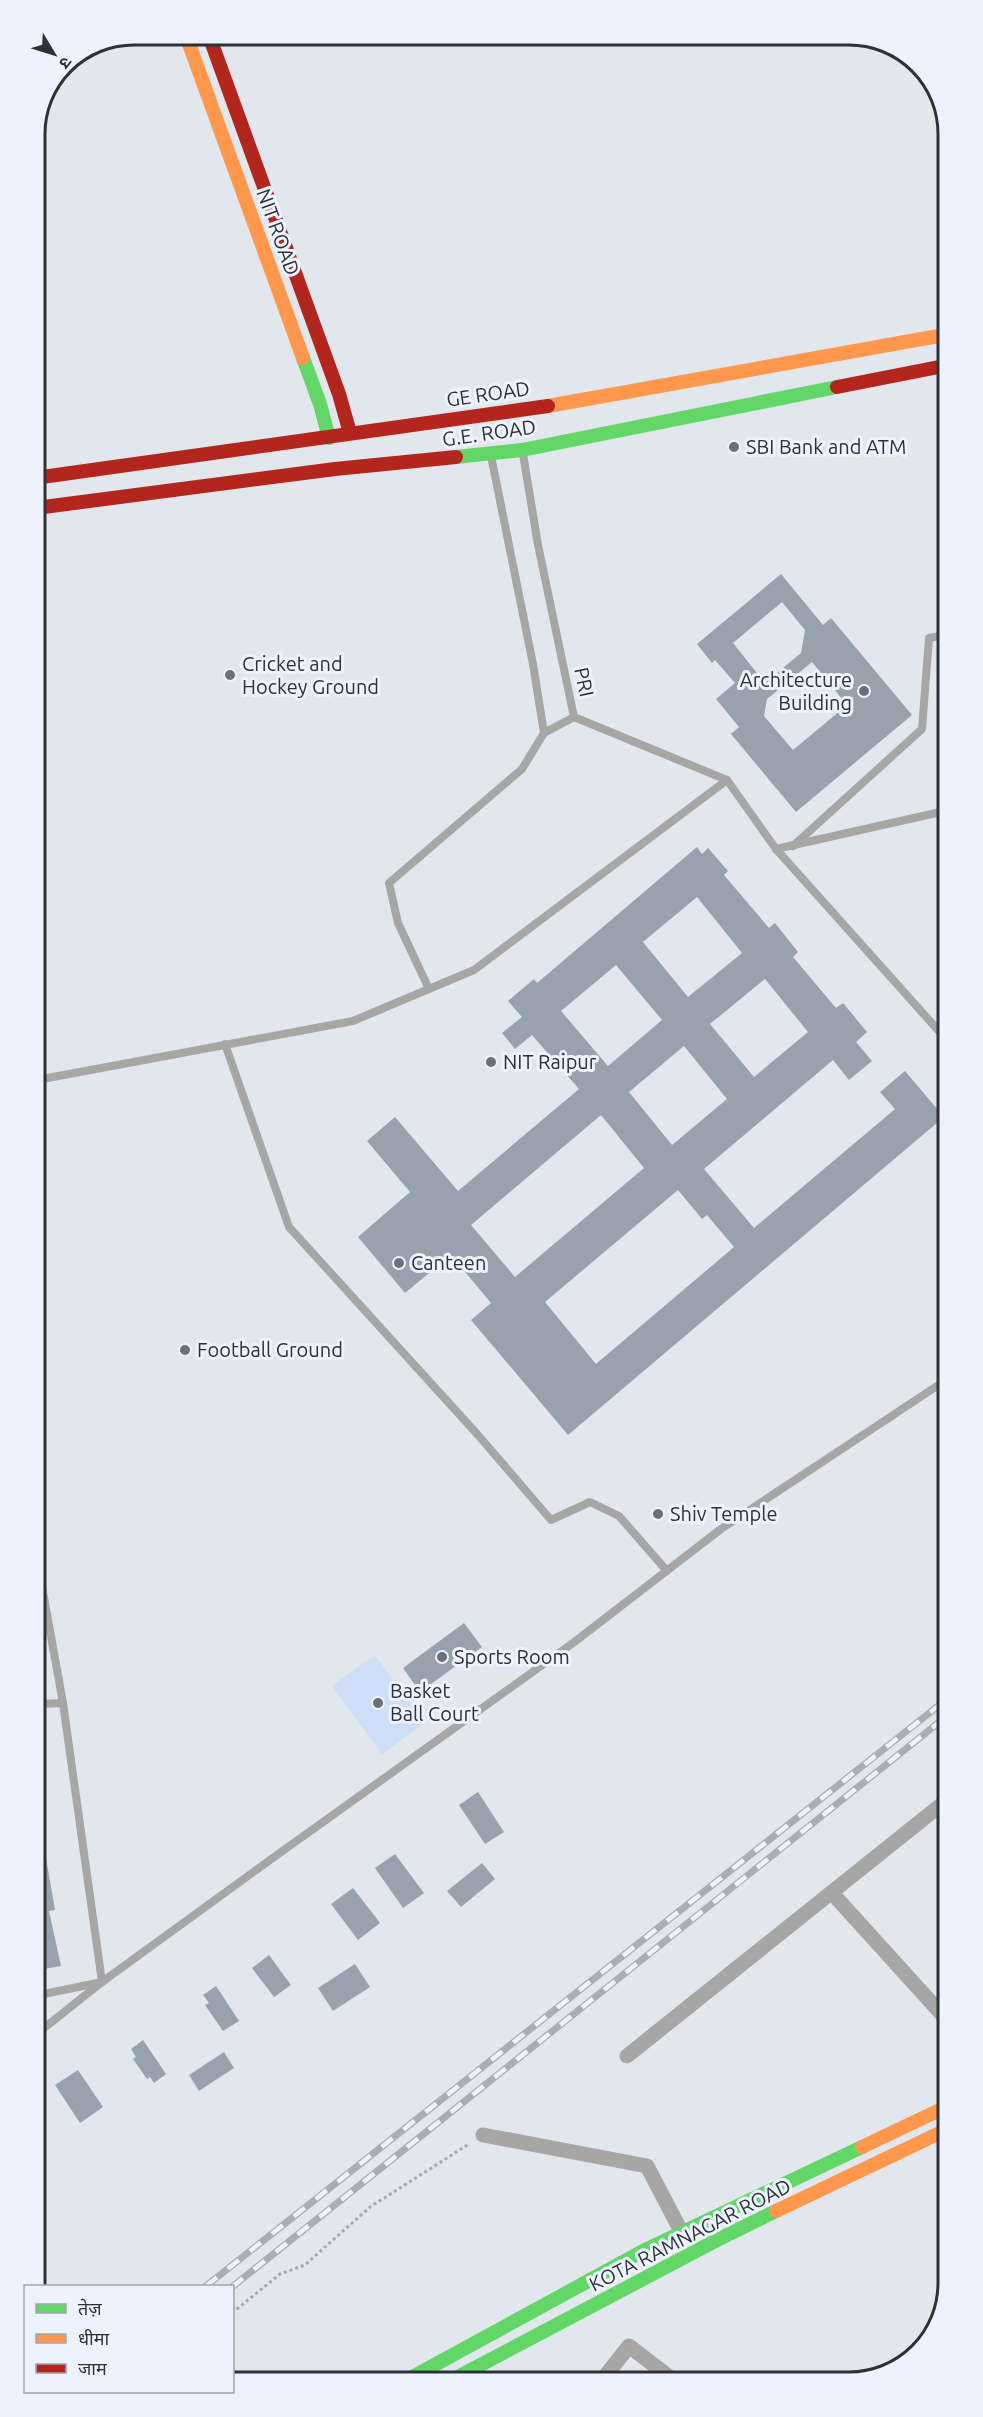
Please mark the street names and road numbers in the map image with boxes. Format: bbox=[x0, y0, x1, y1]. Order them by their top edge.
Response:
street label: NIT ROAD bbox=[252, 186, 305, 278]
street label: GE ROAD bbox=[445, 376, 531, 411]
street label: G.E. ROAD bbox=[441, 415, 537, 450]
street label: PRI bbox=[570, 665, 599, 699]
street label: KOTA RAMNAGAR ROAD bbox=[585, 2174, 794, 2295]

